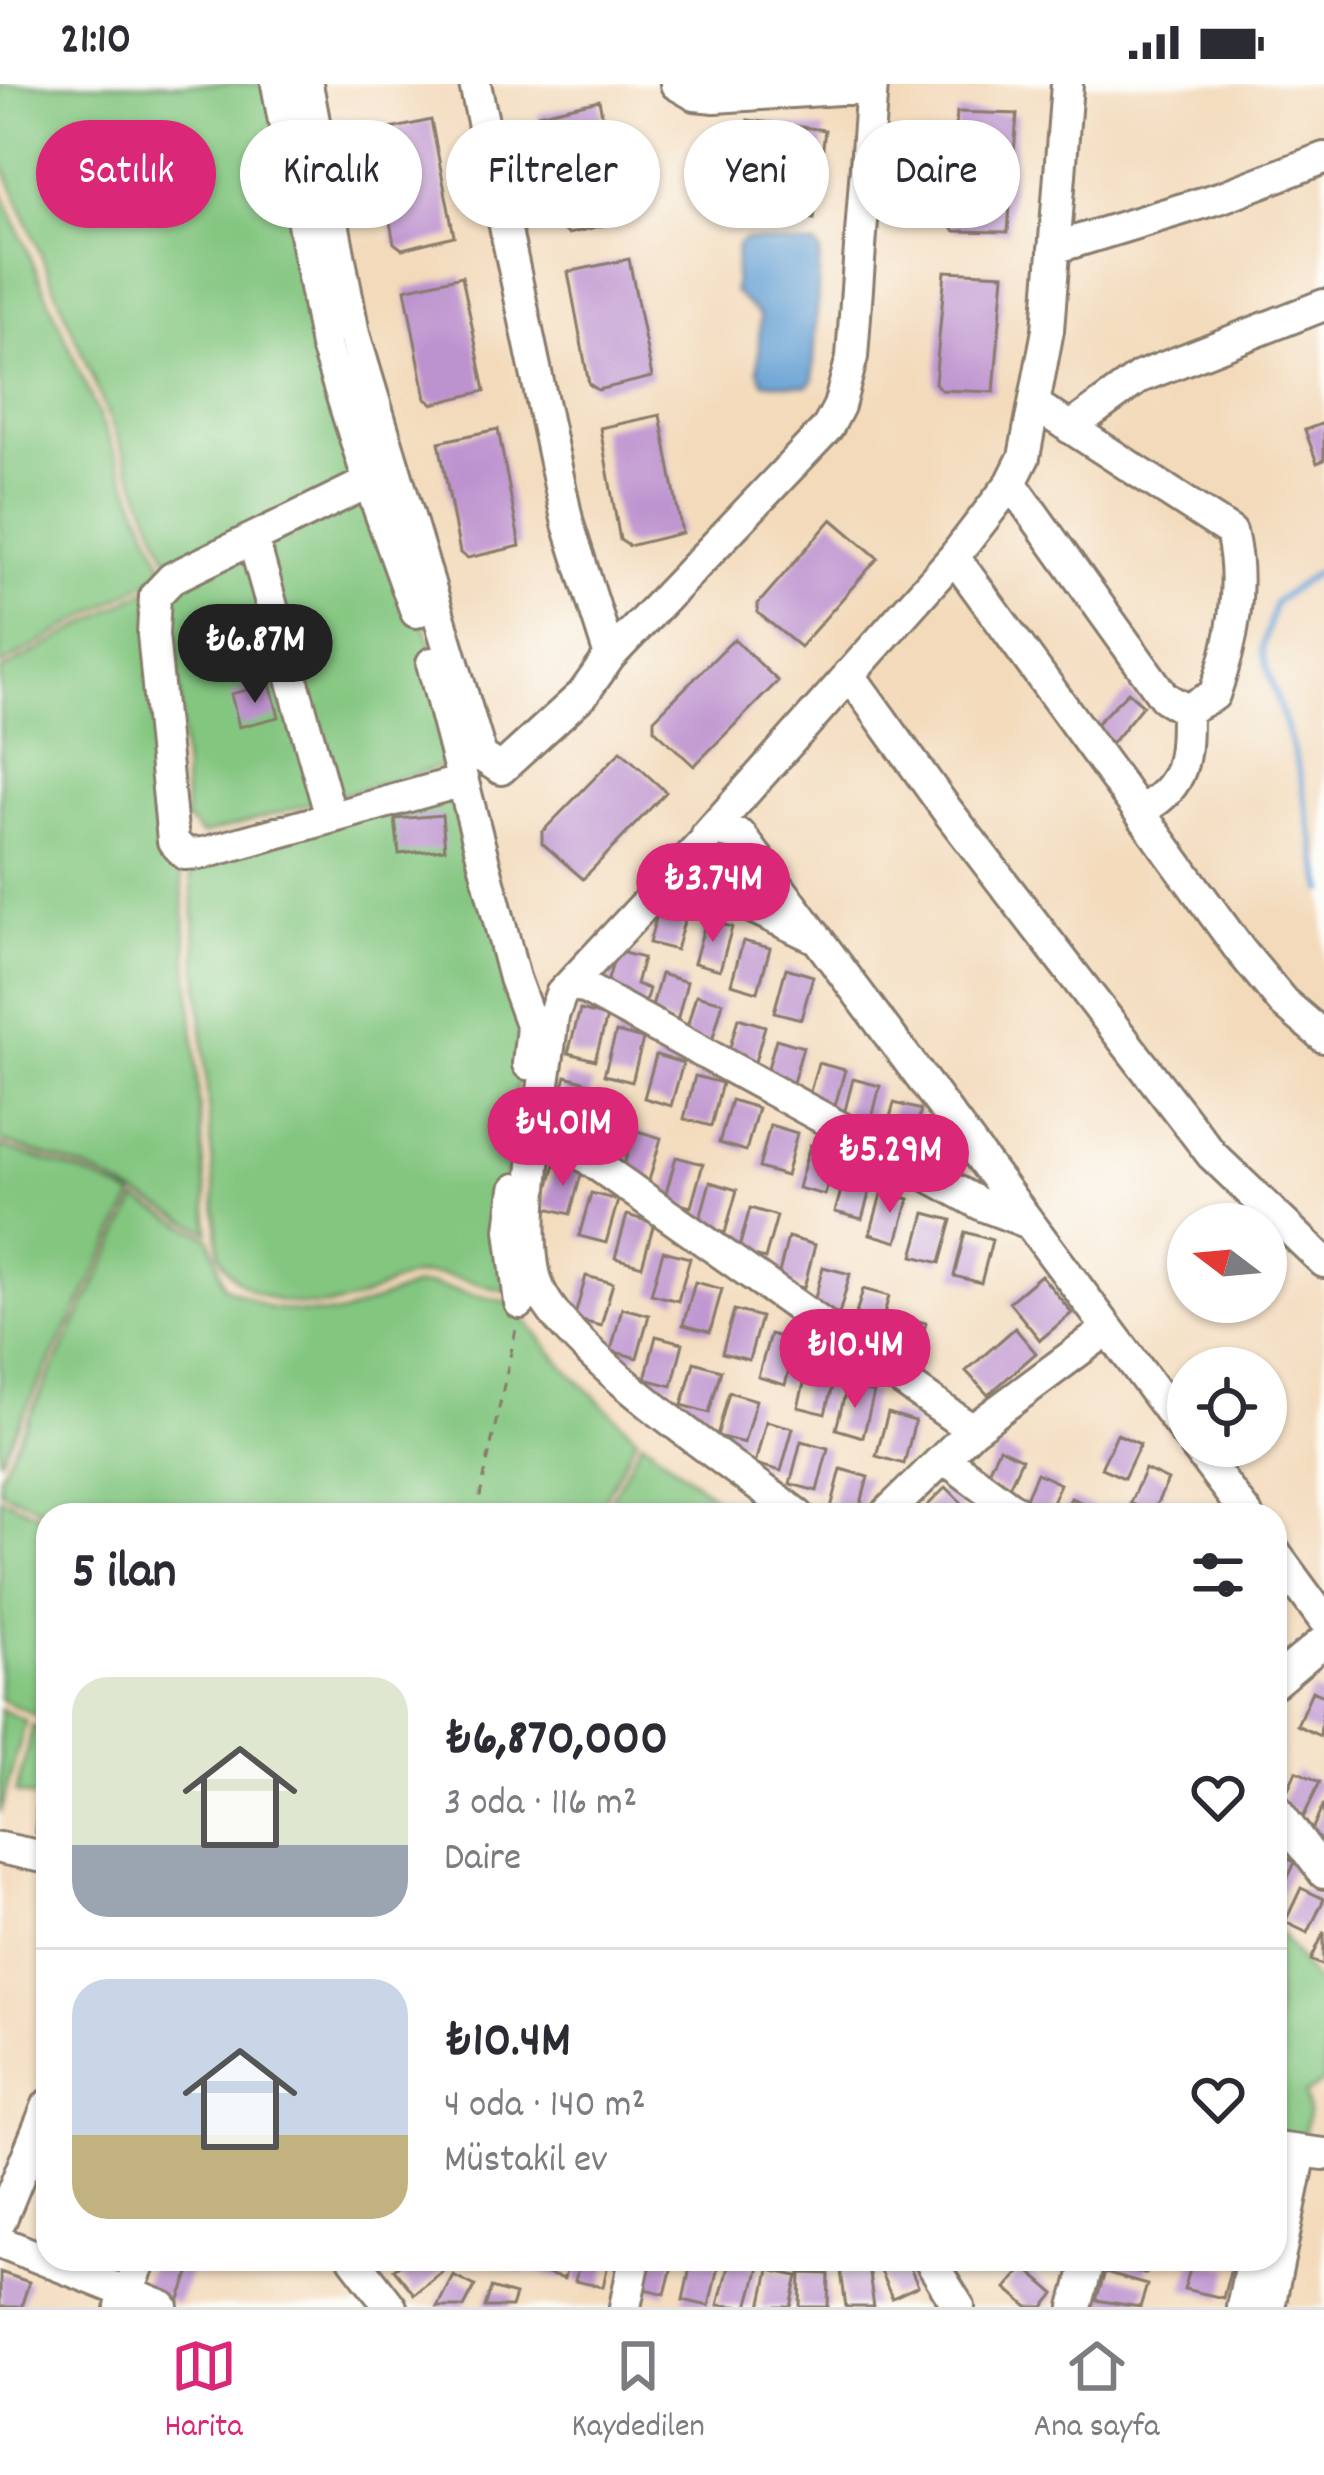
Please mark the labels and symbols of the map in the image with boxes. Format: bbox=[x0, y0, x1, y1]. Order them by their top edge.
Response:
pin: ₺6.87M bbox=[157, 604, 353, 706]
pin: ₺3.74M bbox=[615, 843, 811, 945]
pin: ₺4.01M bbox=[465, 1087, 661, 1189]
pin: ₺5.29M bbox=[792, 1114, 988, 1216]
north arrow bbox=[1167, 1203, 1287, 1323]
pin: ₺10.4M bbox=[757, 1309, 953, 1411]

